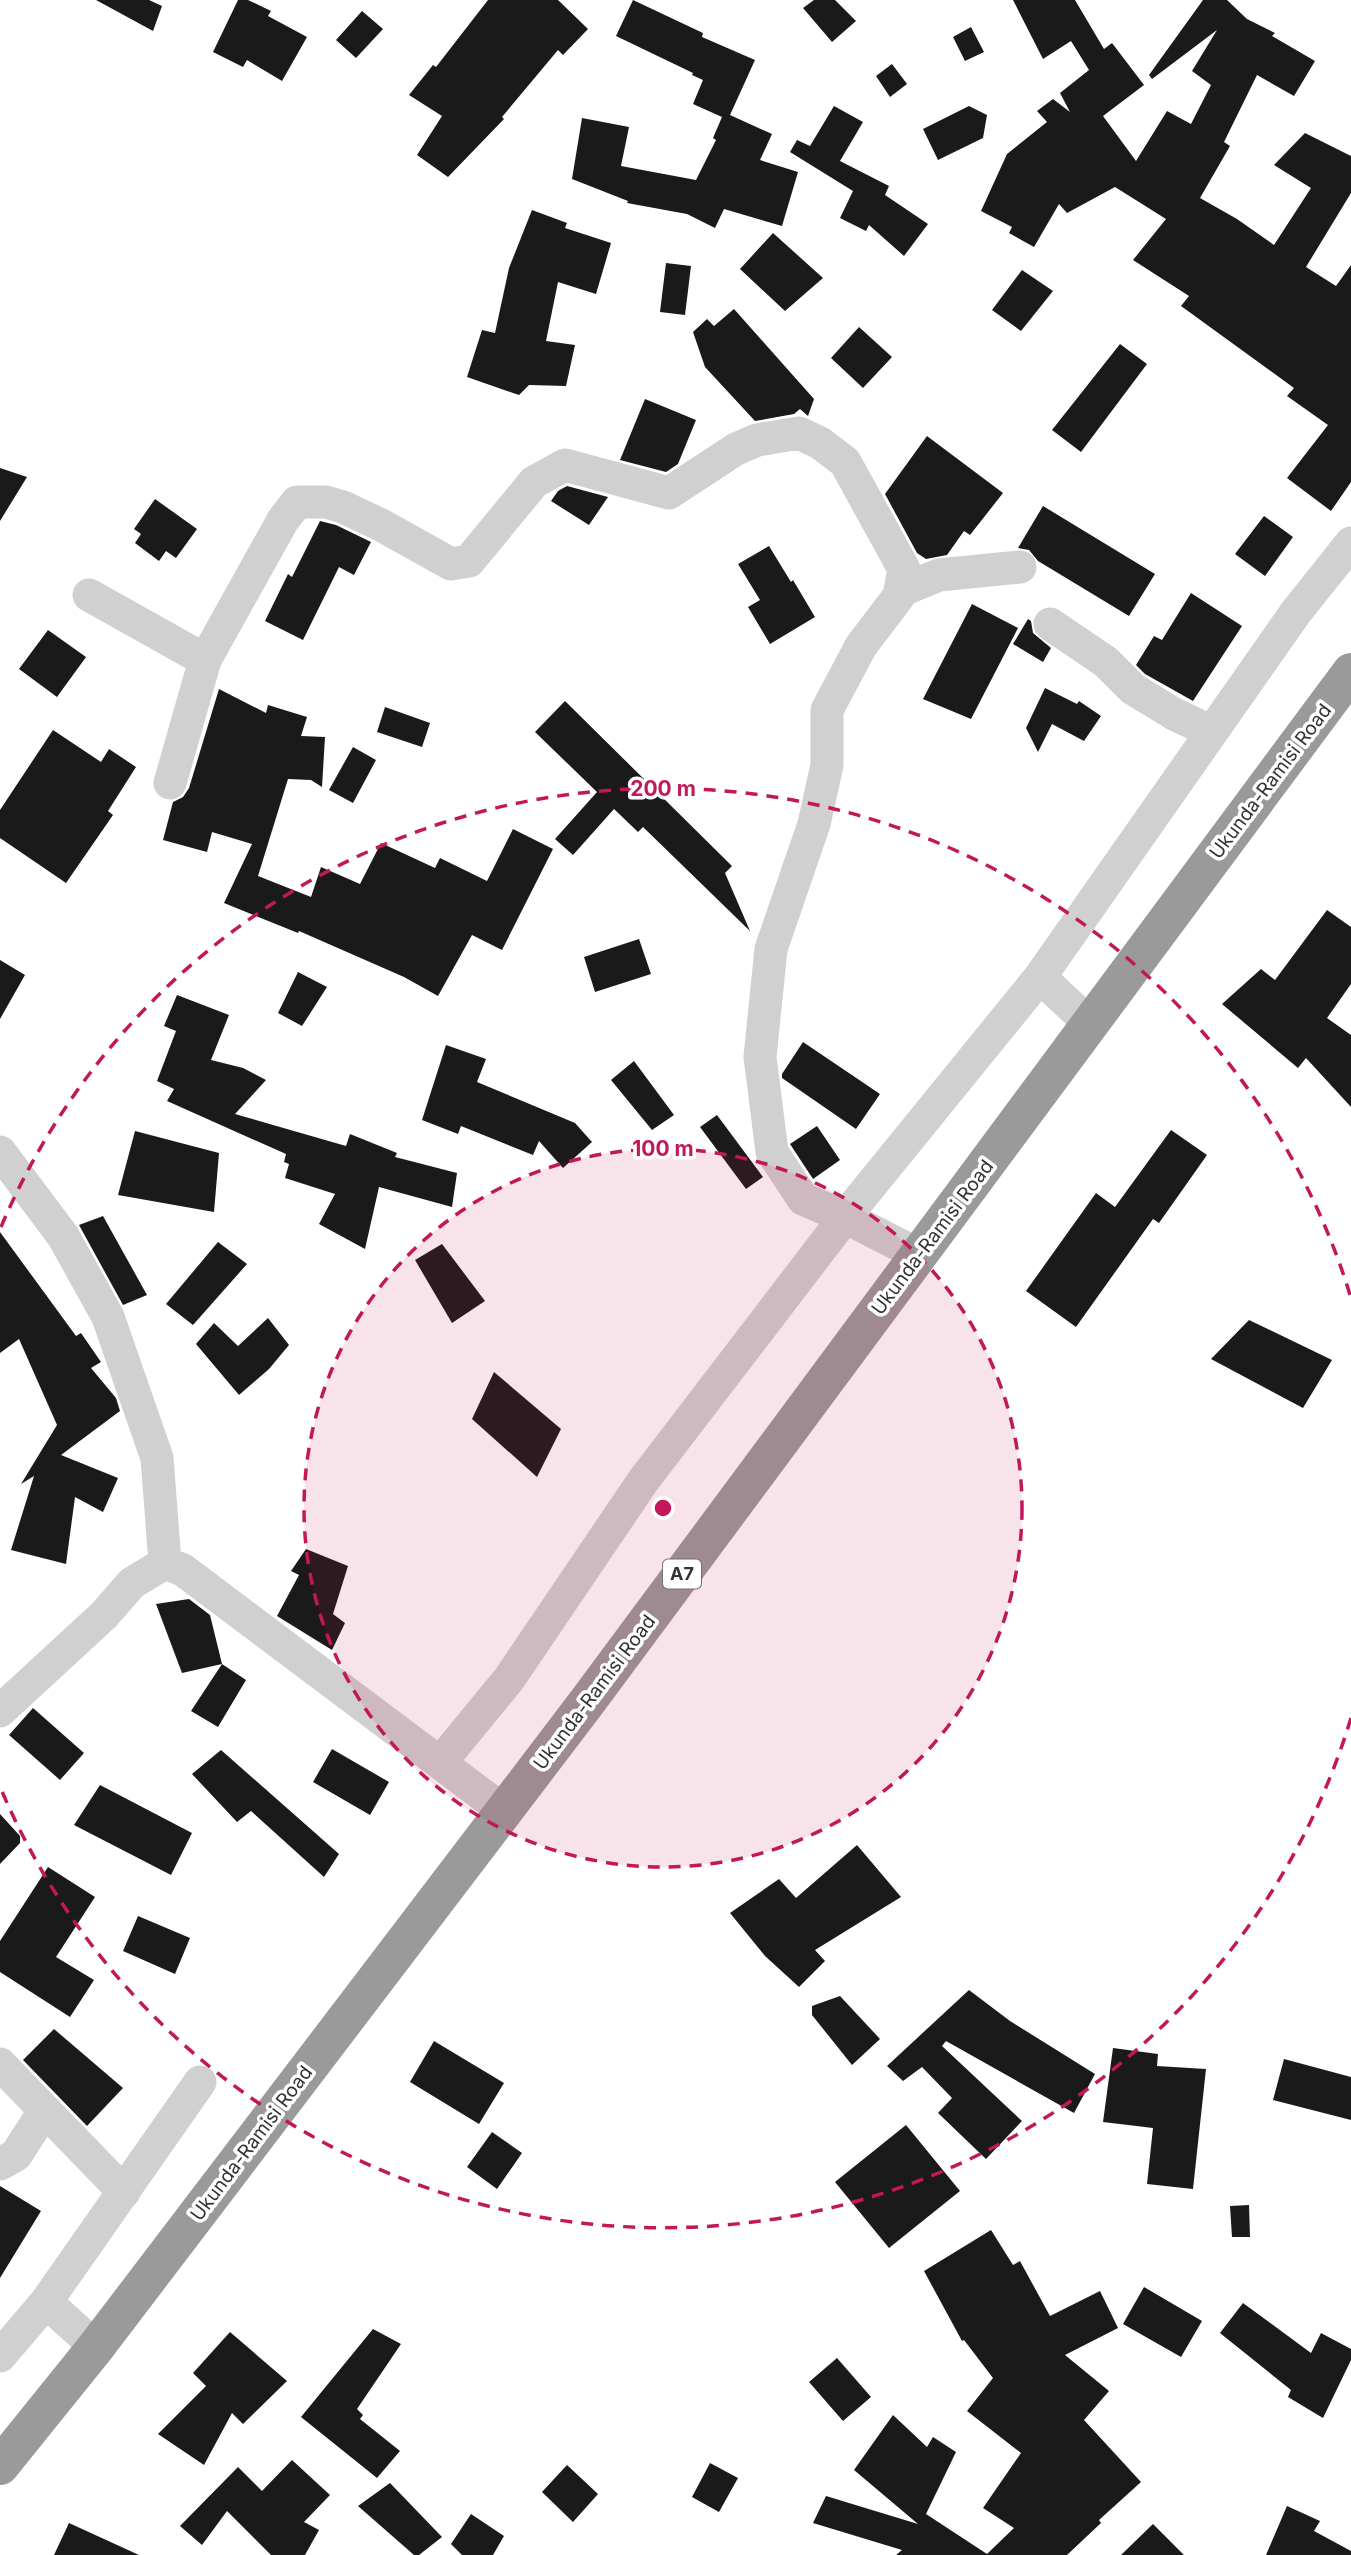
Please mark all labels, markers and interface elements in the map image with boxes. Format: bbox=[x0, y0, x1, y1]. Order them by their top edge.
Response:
street label: Ukunda-Ramisi Road bbox=[1205, 699, 1336, 863]
text: 200 m bbox=[630, 776, 696, 801]
text: 100 m bbox=[632, 1136, 694, 1161]
street label: Ukunda-Ramisi Road bbox=[867, 1155, 998, 1319]
centre of rings bbox=[651, 1496, 675, 1520]
road number: A7 bbox=[663, 1560, 701, 1588]
street label: Ukunda-Ramisi Road bbox=[529, 1610, 660, 1774]
street label: Ukunda-Ramisi Road bbox=[186, 2061, 317, 2225]

